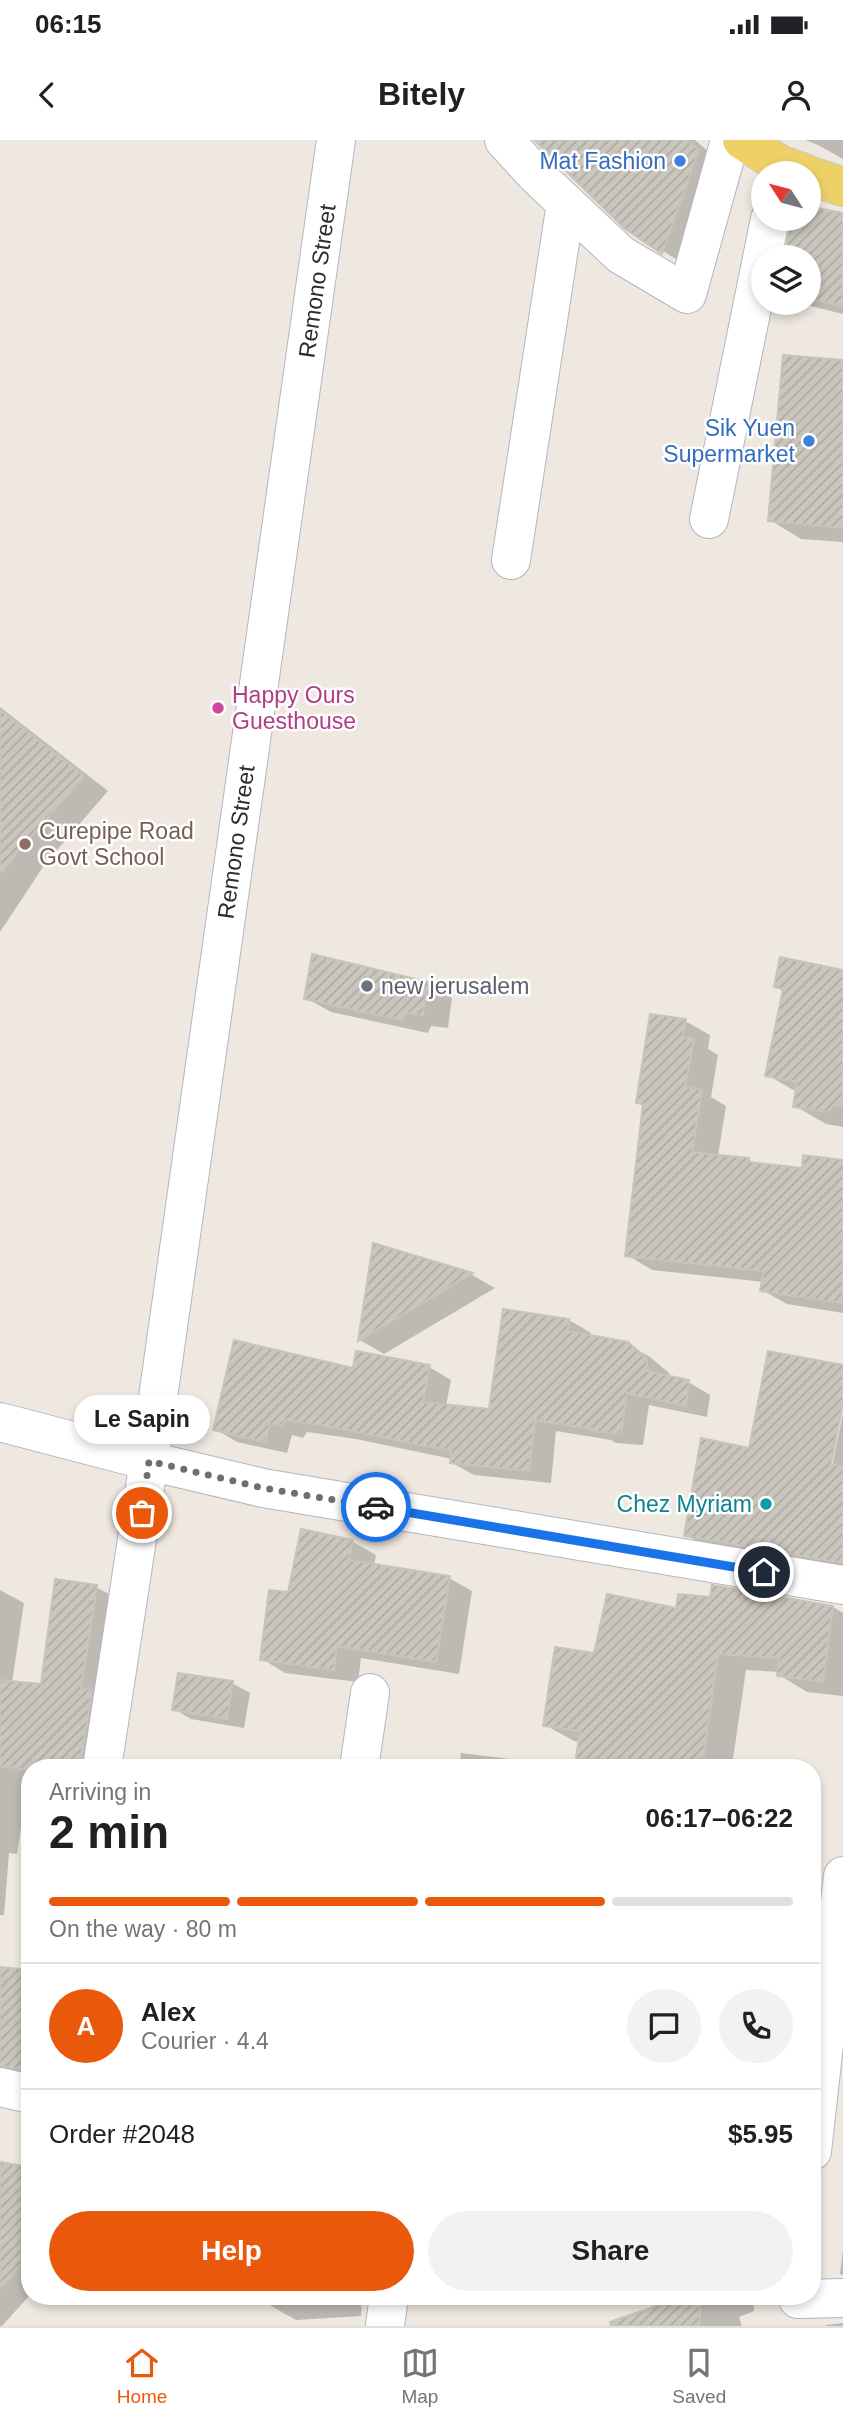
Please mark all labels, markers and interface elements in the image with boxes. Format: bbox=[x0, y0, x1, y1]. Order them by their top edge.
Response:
text: 06:15 bbox=[35, 9, 102, 39]
icon: back bbox=[28, 76, 66, 114]
text: Bitely bbox=[378, 76, 465, 112]
icon: person bbox=[777, 76, 815, 114]
place label: Mat Fashion bbox=[539, 148, 666, 174]
marker: Mat Fashion bbox=[672, 153, 688, 169]
north arrow bbox=[751, 161, 821, 231]
map controls bbox=[751, 161, 821, 315]
street label: Remono Street bbox=[293, 202, 341, 359]
button: layers bbox=[751, 245, 821, 315]
place label: Sik Yuen Supermarket bbox=[663, 415, 796, 467]
marker: Sik Yuen Supermarket bbox=[801, 433, 817, 449]
place label: Happy Ours Guesthouse bbox=[232, 682, 356, 734]
marker: Happy Ours Guesthouse bbox=[210, 700, 226, 716]
street label: Remono Street bbox=[212, 763, 260, 920]
place label: Curepipe Road Govt School bbox=[39, 818, 194, 870]
marker: Curepipe Road Govt School bbox=[17, 836, 33, 852]
place label: new jerusalem bbox=[381, 973, 529, 999]
marker: new jerusalem bbox=[359, 978, 375, 994]
callout: Le Sapin bbox=[74, 1394, 210, 1443]
text: Le Sapin bbox=[94, 1406, 190, 1432]
courier bbox=[341, 1472, 411, 1542]
pin bbox=[112, 1483, 172, 1543]
icon: car bbox=[357, 1488, 395, 1526]
place label: Chez Myriam bbox=[617, 1491, 752, 1517]
icon: bag bbox=[123, 1494, 161, 1532]
marker: Chez Myriam bbox=[758, 1496, 774, 1512]
pin bbox=[734, 1542, 794, 1602]
icon: home bbox=[745, 1553, 783, 1591]
text: Arriving in bbox=[49, 1779, 151, 1805]
text: 06:17–06:22 bbox=[646, 1803, 793, 1833]
text: 2 min bbox=[49, 1806, 169, 1858]
text: On the way · 80 m bbox=[49, 1916, 237, 1942]
button: chat bbox=[627, 1989, 701, 2063]
button: phone bbox=[719, 1989, 793, 2063]
text: Alex bbox=[141, 1997, 196, 2027]
text: A bbox=[77, 2011, 95, 2041]
text: Courier · 4.4 bbox=[141, 2028, 269, 2054]
text: Order #2048 bbox=[49, 2119, 195, 2149]
text: $5.95 bbox=[728, 2119, 793, 2149]
button: Help bbox=[49, 2211, 414, 2291]
button: Share bbox=[428, 2211, 793, 2291]
tab: Home bbox=[117, 2344, 167, 2408]
tab: Map bbox=[401, 2344, 439, 2408]
tab: Saved bbox=[672, 2344, 726, 2408]

